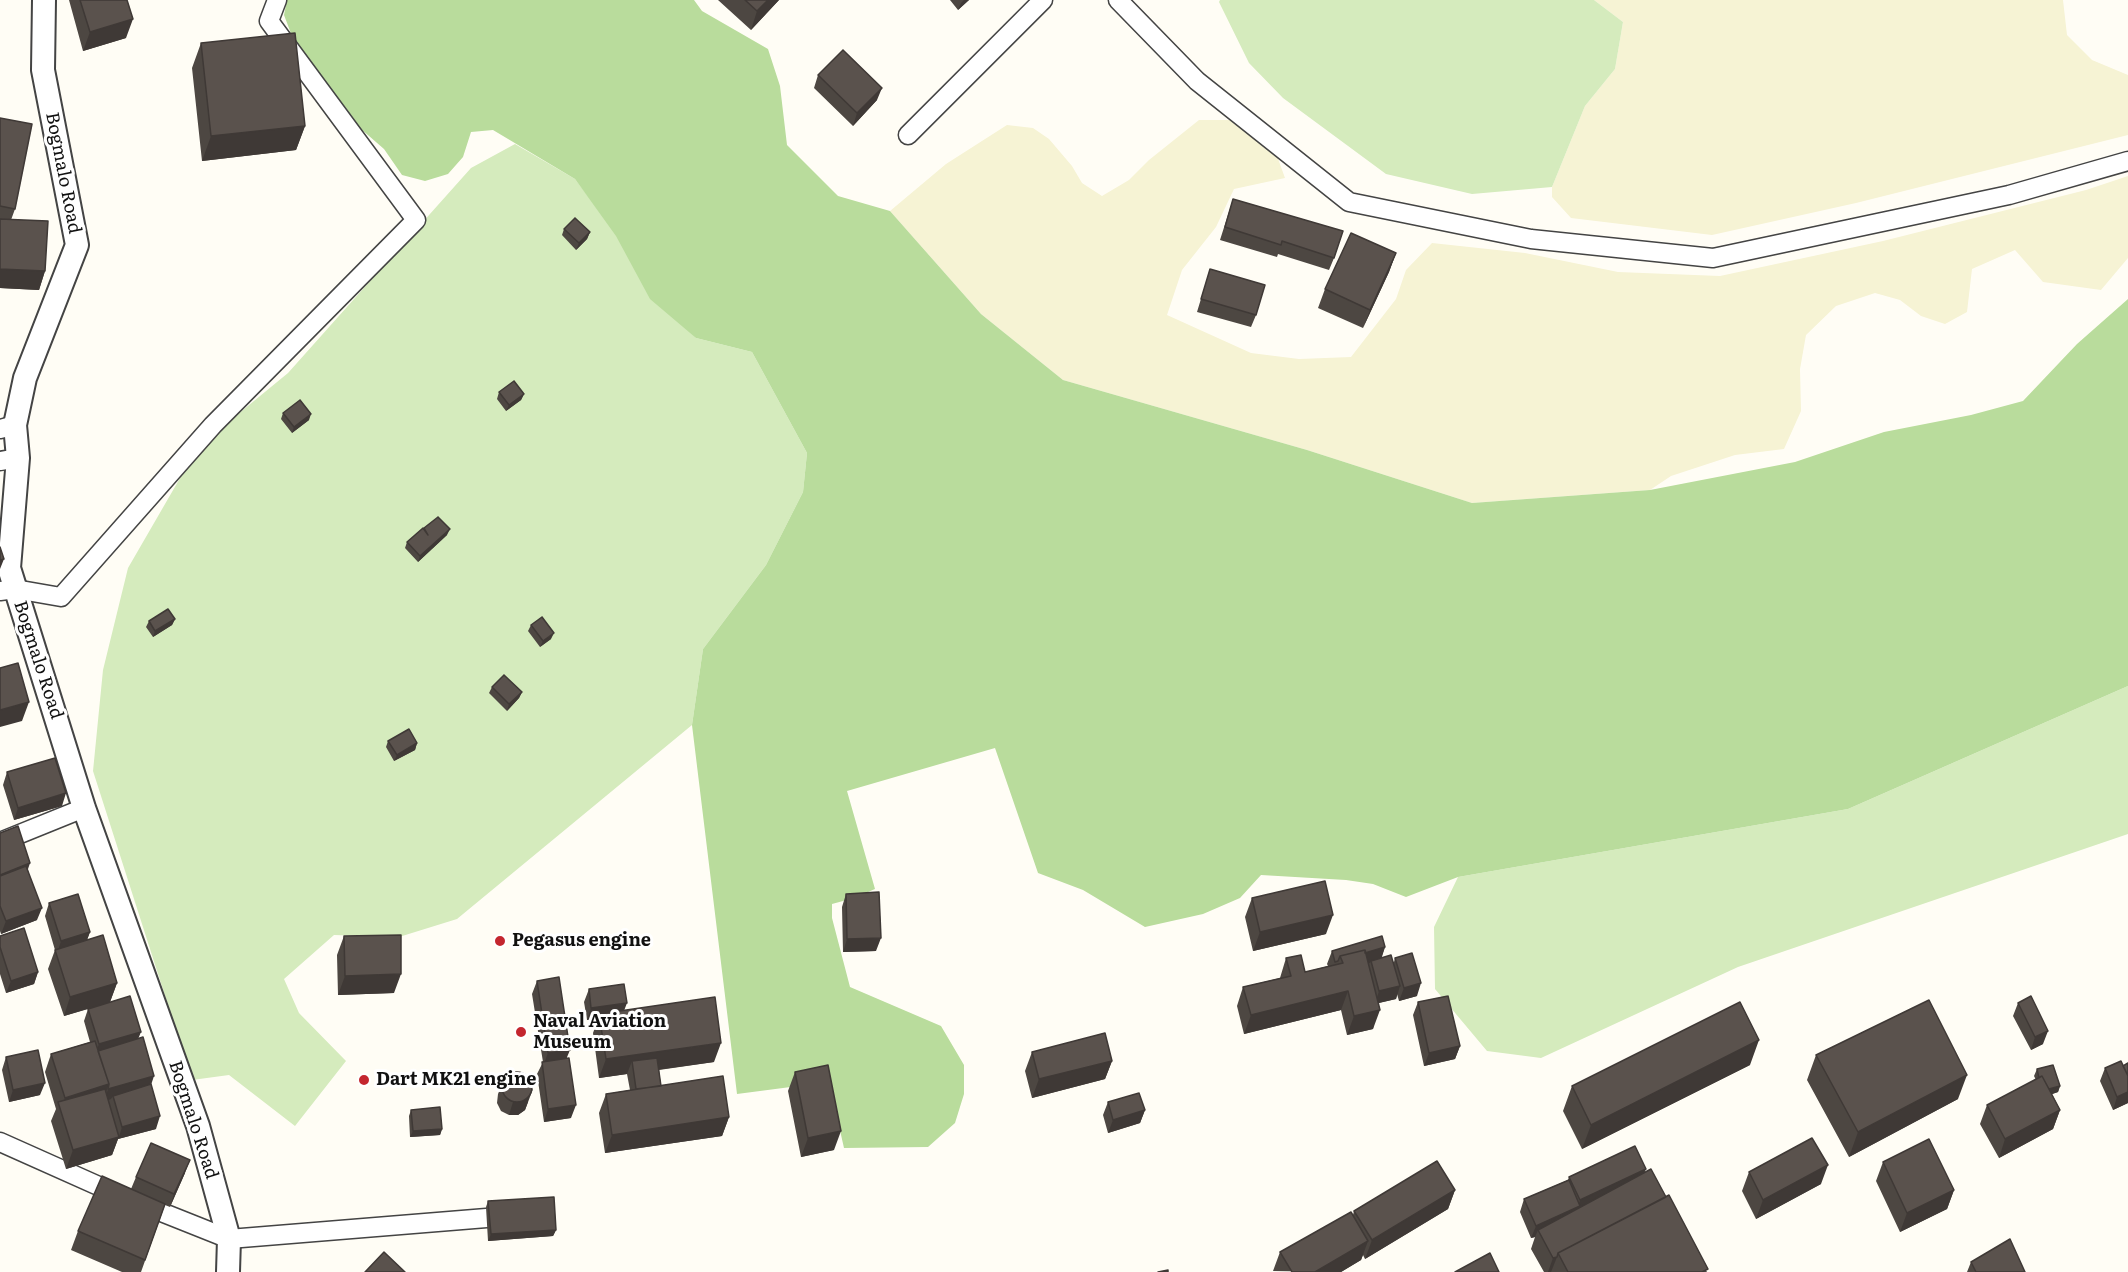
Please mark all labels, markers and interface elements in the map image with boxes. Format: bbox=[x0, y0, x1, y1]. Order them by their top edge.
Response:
street label: Bogmalo Road bbox=[41, 110, 85, 236]
street label: Bogmalo Road bbox=[9, 598, 67, 722]
place label: Pegasus engine bbox=[512, 930, 651, 952]
marker: Pegasus engine bbox=[493, 934, 507, 948]
place label: Naval Aviation Museum bbox=[533, 1011, 666, 1054]
marker: Naval Aviation Museum bbox=[514, 1025, 528, 1039]
street label: Bogmalo Road bbox=[164, 1058, 222, 1182]
place label: Dart MK21 engine bbox=[376, 1069, 537, 1091]
marker: Dart MK21 engine bbox=[357, 1073, 371, 1087]

